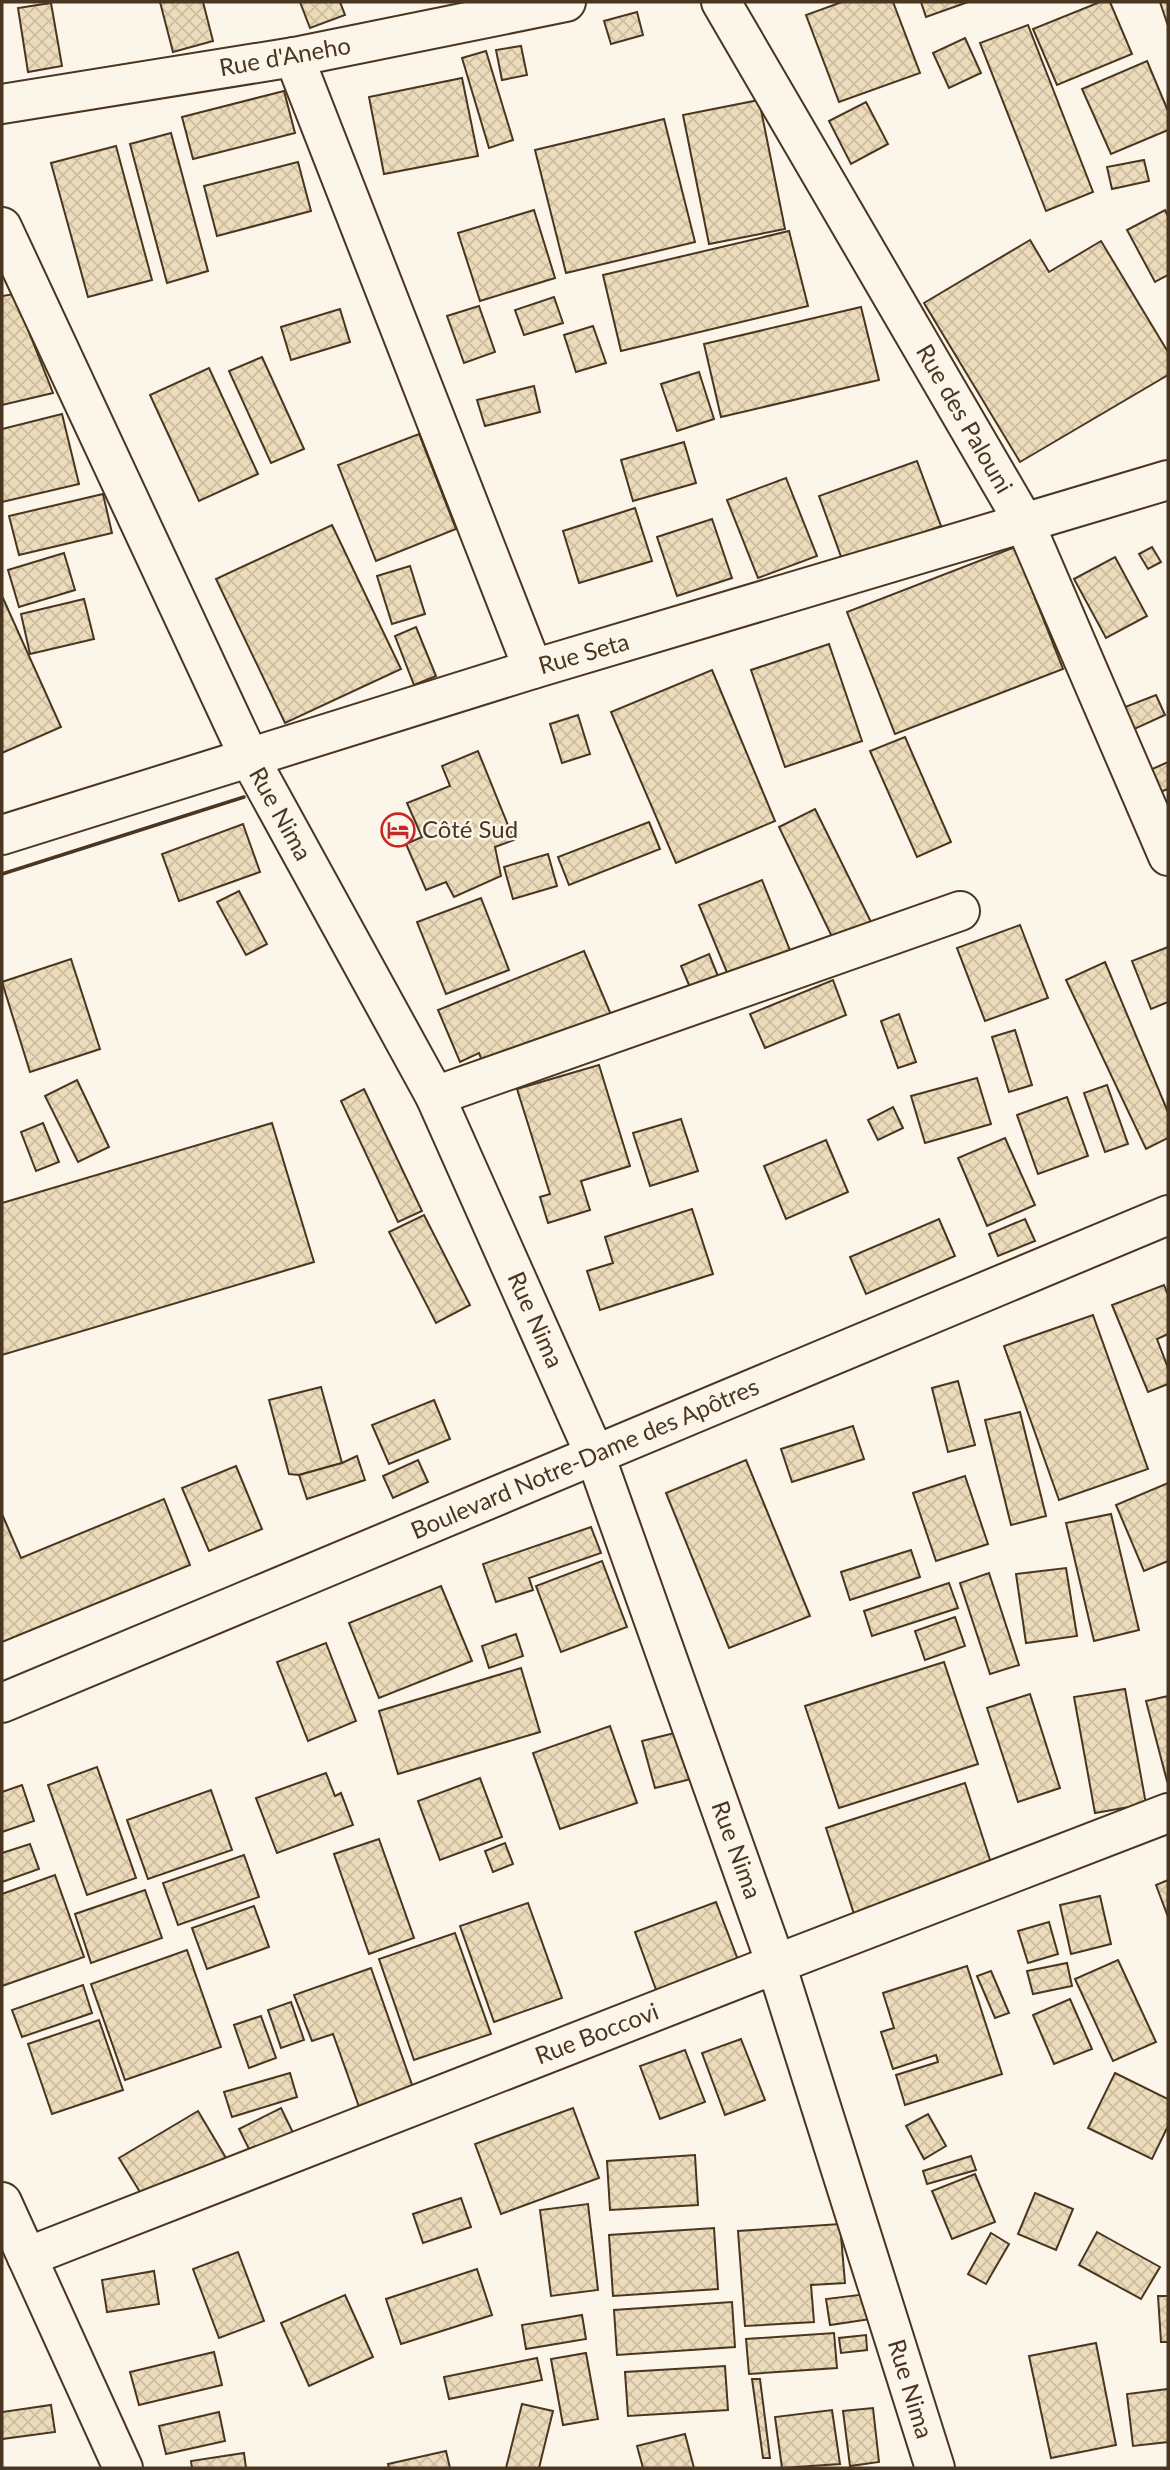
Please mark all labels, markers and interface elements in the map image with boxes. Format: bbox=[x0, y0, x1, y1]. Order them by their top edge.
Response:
street label: Rue d'Aneho bbox=[217, 30, 353, 81]
street label: Rue des Palouni bbox=[911, 339, 1020, 498]
street label: Rue Seta bbox=[535, 626, 632, 679]
street label: Rue Nima bbox=[244, 761, 319, 865]
hotel icon: Côté Sud bbox=[379, 811, 417, 849]
place label: Côté Sud bbox=[422, 814, 518, 843]
street label: Rue Nima bbox=[502, 1267, 570, 1372]
street label: Boulevard Notre-Dame des Apôtres bbox=[406, 1371, 763, 1544]
street label: Rue Nima bbox=[706, 1796, 769, 1903]
street label: Rue Boccovi bbox=[531, 1996, 662, 2069]
street label: Rue Nima bbox=[883, 2335, 940, 2442]

